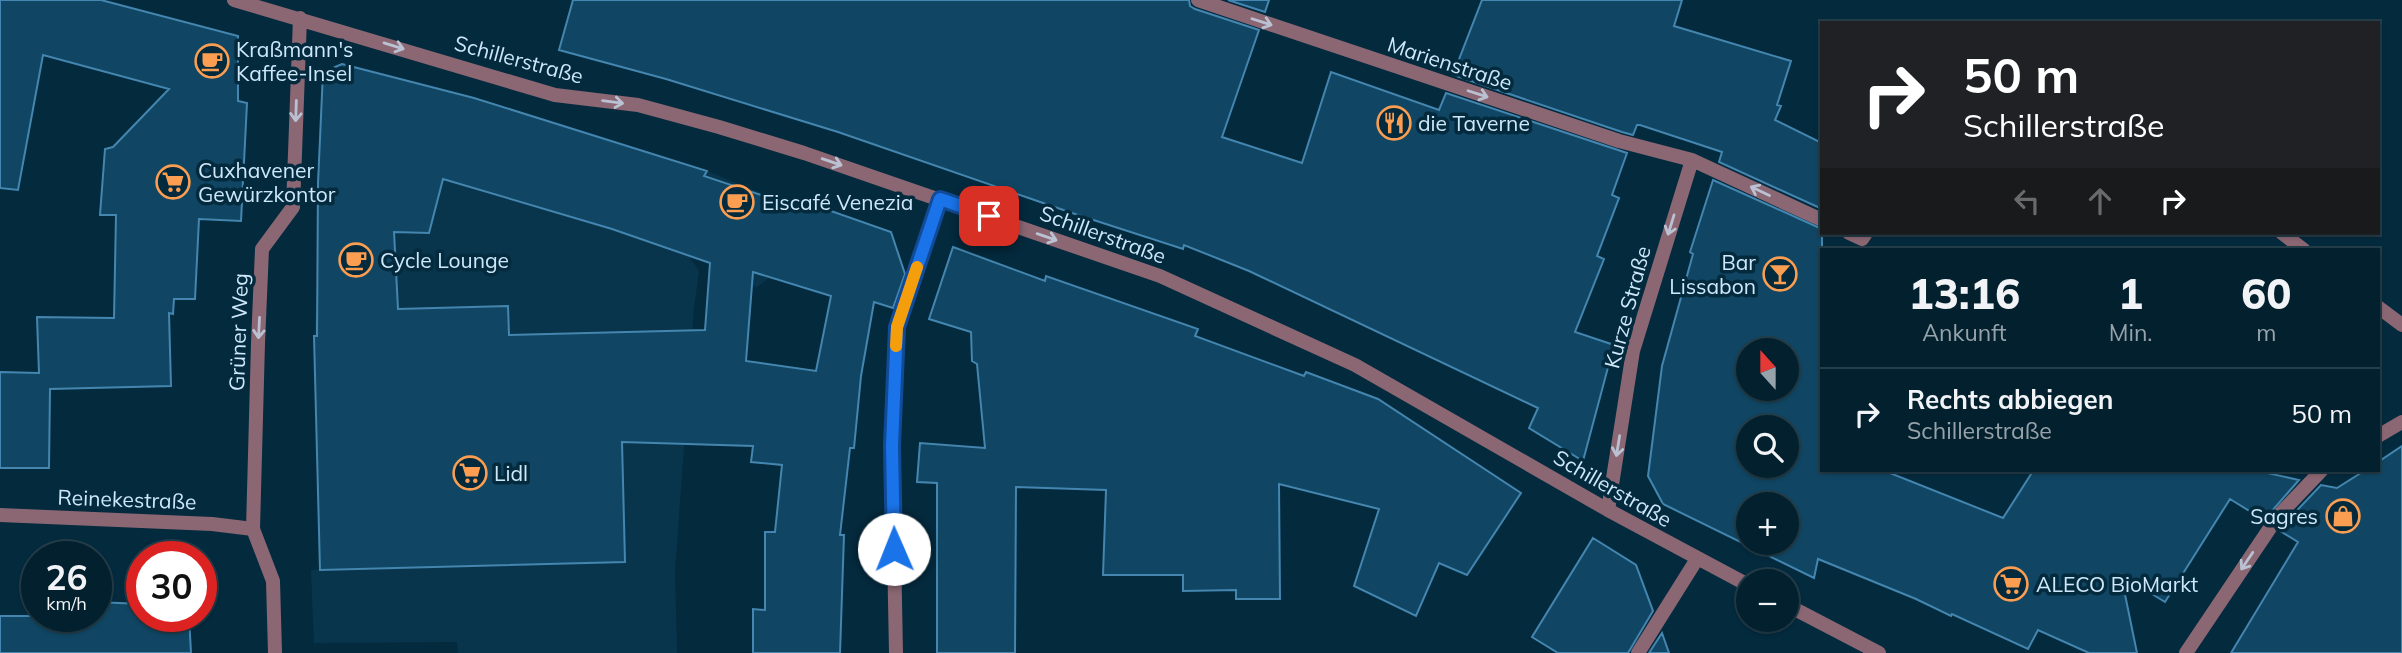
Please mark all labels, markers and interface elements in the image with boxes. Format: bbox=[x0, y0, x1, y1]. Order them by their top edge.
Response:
one-way arrow bbox=[1251, 17, 1273, 29]
street label: Schillerstraße bbox=[452, 29, 586, 89]
street label: Marienstraße bbox=[1384, 31, 1516, 95]
place label: Kraßmann's Kaffee-Insel bbox=[236, 36, 353, 86]
one-way arrow bbox=[382, 41, 404, 54]
cafe icon: Kraßmann's Kaffee-Insel bbox=[193, 42, 231, 80]
text: 50 m bbox=[1963, 44, 2079, 105]
icon: right bbox=[1848, 49, 1939, 140]
one-way arrow bbox=[1467, 89, 1489, 101]
one-way arrow bbox=[602, 96, 624, 109]
one-way arrow bbox=[290, 99, 303, 122]
restaurant icon: die Taverne bbox=[1375, 104, 1413, 142]
text: Schillerstraße bbox=[1963, 105, 2165, 145]
place label: die Taverne bbox=[1418, 110, 1530, 136]
place label: Cuxhavener Gewürzkontor bbox=[198, 157, 336, 207]
one-way arrow bbox=[821, 157, 843, 169]
supermarket icon: Cuxhavener Gewürzkontor bbox=[154, 163, 192, 201]
icon: left bbox=[2008, 182, 2046, 220]
icon: ahead bbox=[2081, 182, 2119, 220]
icon: right bbox=[2154, 182, 2192, 220]
cafe icon: Eiscafé Venezia bbox=[718, 183, 756, 221]
one-way arrow bbox=[1750, 184, 1771, 197]
pin bbox=[959, 186, 1019, 246]
place label: Eiscafé Venezia bbox=[762, 189, 913, 215]
icon: arrive bbox=[970, 197, 1008, 235]
street label: Schillerstraße bbox=[1036, 199, 1170, 269]
one-way arrow bbox=[1664, 214, 1677, 236]
one-way arrow bbox=[1036, 232, 1058, 244]
cafe icon: Cycle Lounge bbox=[337, 241, 375, 279]
street label: Kurze Straße bbox=[1598, 243, 1656, 371]
place label: Cycle Lounge bbox=[380, 247, 509, 273]
place label: Bar Lissabon bbox=[1669, 249, 1756, 299]
bar icon: Bar Lissabon bbox=[1761, 255, 1799, 293]
text: 13:16 bbox=[1908, 267, 2020, 320]
text: 1 bbox=[2118, 267, 2143, 320]
text: 60 bbox=[2241, 267, 2291, 320]
street label: Grüner Weg bbox=[223, 273, 253, 391]
one-way arrow bbox=[252, 317, 265, 340]
text: Ankunft bbox=[1922, 318, 2006, 347]
text: Min. bbox=[2109, 318, 2153, 347]
text: m bbox=[2256, 318, 2276, 347]
north arrow bbox=[1736, 338, 1799, 401]
map controls bbox=[1736, 338, 1799, 632]
text: Rechts abbiegen bbox=[1907, 383, 2113, 416]
icon: right bbox=[1848, 395, 1886, 433]
text: 50 m bbox=[2291, 397, 2352, 430]
button: search bbox=[1736, 415, 1799, 478]
text: Schillerstraße bbox=[1907, 416, 2052, 445]
one-way arrow bbox=[1611, 434, 1624, 457]
street label: Schillerstraße bbox=[1549, 444, 1677, 532]
supermarket icon: Lidl bbox=[451, 454, 489, 492]
place label: Lidl bbox=[494, 460, 528, 486]
street label: Reinekestraße bbox=[57, 484, 197, 514]
button: + bbox=[1736, 492, 1799, 555]
shop icon: Sagres bbox=[2324, 497, 2362, 535]
place label: Sagres bbox=[2250, 503, 2318, 529]
position arrow bbox=[857, 512, 931, 586]
speed limit sign: 30 bbox=[126, 541, 217, 632]
one-way arrow bbox=[2240, 551, 2254, 571]
text: 26 bbox=[45, 555, 88, 599]
supermarket icon: ALECO BioMarkt bbox=[1992, 565, 2030, 603]
button: − bbox=[1736, 569, 1799, 632]
place label: ALECO BioMarkt bbox=[2036, 571, 2198, 597]
text: km/h bbox=[46, 592, 87, 615]

